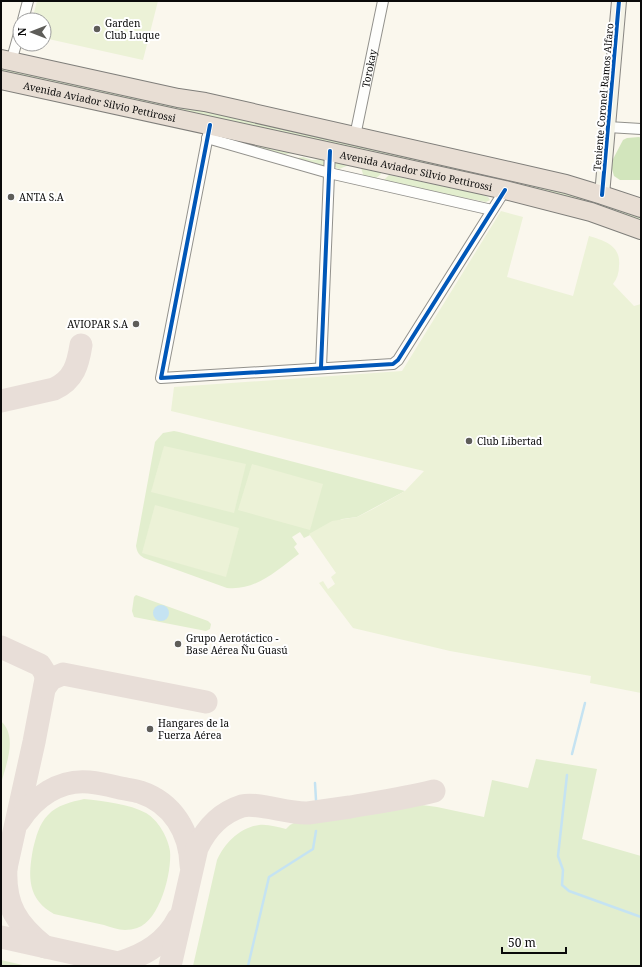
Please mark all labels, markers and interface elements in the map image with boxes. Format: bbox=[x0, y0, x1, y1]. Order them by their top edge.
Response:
north arrow bbox=[12, 12, 52, 52]
place label: Garden Club Luque bbox=[105, 16, 160, 42]
street label: Teniente Coronel Ramos Alfaro bbox=[590, 22, 616, 171]
marker: Garden Club Luque bbox=[92, 24, 102, 34]
text: N bbox=[14, 27, 29, 36]
street label: Torokay bbox=[358, 48, 380, 89]
street label: Avenida Aviador Silvio Pettirossi bbox=[22, 78, 178, 125]
street label: Avenida Aviador Silvio Pettirossi bbox=[339, 147, 494, 194]
place label: ANTA S.A bbox=[19, 190, 65, 204]
marker: ANTA S.A bbox=[6, 192, 16, 202]
place label: AVIOPAR S.A bbox=[67, 317, 129, 331]
marker: AVIOPAR S.A bbox=[131, 319, 141, 329]
place label: Club Libertad bbox=[477, 434, 542, 448]
marker: Club Libertad bbox=[464, 436, 474, 446]
place label: Grupo Aerotáctico - Base Aérea Ñu Guasú bbox=[186, 631, 288, 657]
marker: Grupo Aerotáctico - Base Aérea Ñu Guasú bbox=[173, 639, 183, 649]
place label: Hangares de la Fuerza Aérea bbox=[158, 716, 229, 742]
marker: Hangares de la Fuerza Aérea bbox=[145, 724, 155, 734]
scale bar bbox=[502, 929, 566, 955]
text: 50 m bbox=[508, 934, 536, 951]

